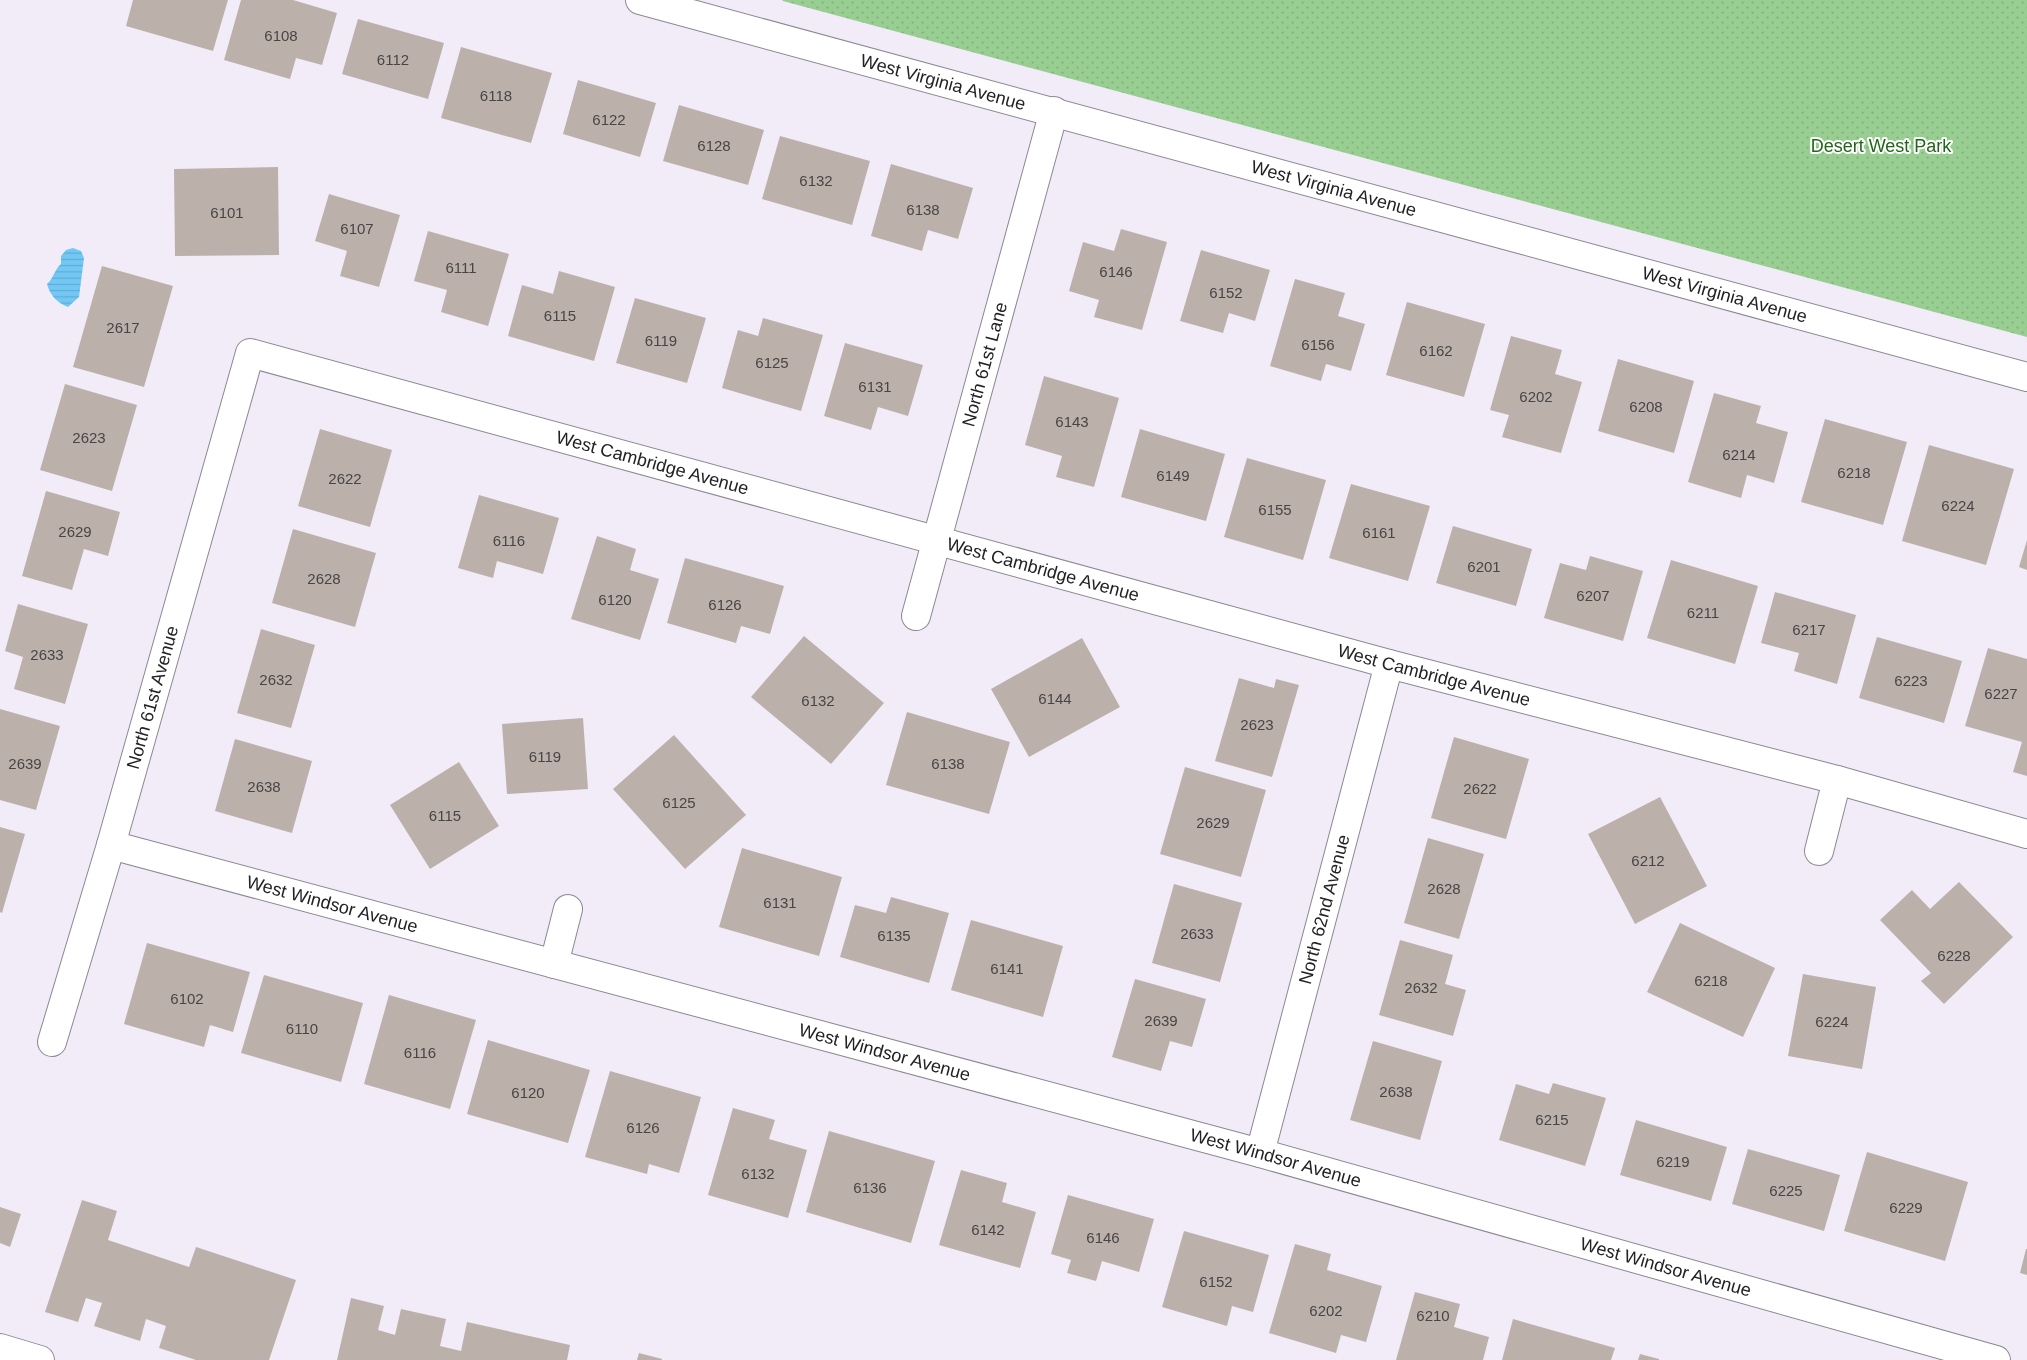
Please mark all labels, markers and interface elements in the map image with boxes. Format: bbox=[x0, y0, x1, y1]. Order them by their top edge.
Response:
house number: 6108 bbox=[264, 27, 298, 44]
street label: West Virginia Avenue bbox=[858, 50, 1028, 114]
house number: 6112 bbox=[377, 51, 409, 68]
house number: 6118 bbox=[480, 87, 512, 104]
house number: 6122 bbox=[592, 111, 626, 128]
park label: Desert West Park bbox=[1811, 136, 1952, 156]
house number: 6128 bbox=[697, 137, 731, 154]
street label: West Virginia Avenue bbox=[1249, 157, 1419, 221]
house number: 6132 bbox=[799, 172, 833, 189]
house number: 6138 bbox=[906, 201, 940, 218]
house number: 6101 bbox=[210, 204, 244, 221]
house number: 6107 bbox=[340, 220, 374, 237]
house number: 6111 bbox=[445, 259, 477, 276]
house number: 6146 bbox=[1099, 263, 1133, 280]
street label: West Virginia Avenue bbox=[1640, 263, 1809, 327]
house number: 6152 bbox=[1209, 284, 1243, 301]
street label: North 61st Lane bbox=[958, 300, 1011, 429]
house number: 6115 bbox=[544, 307, 576, 324]
house number: 2617 bbox=[106, 319, 140, 336]
house number: 6119 bbox=[645, 332, 677, 349]
house number: 6156 bbox=[1301, 336, 1335, 353]
house number: 6162 bbox=[1419, 342, 1453, 359]
house number: 6125 bbox=[755, 354, 789, 371]
house number: 6131 bbox=[858, 378, 892, 395]
house number: 6202 bbox=[1519, 388, 1553, 405]
house number: 6208 bbox=[1629, 398, 1663, 415]
house number: 6143 bbox=[1055, 413, 1089, 430]
street label: West Cambridge Avenue bbox=[554, 427, 751, 499]
house number: 2623 bbox=[72, 429, 106, 446]
house number: 6214 bbox=[1722, 446, 1756, 463]
house number: 6218 bbox=[1837, 464, 1871, 481]
house number: 6149 bbox=[1156, 467, 1190, 484]
house number: 2622 bbox=[328, 470, 362, 487]
house number: 6224 bbox=[1941, 497, 1975, 514]
house number: 6155 bbox=[1258, 501, 1292, 518]
house number: 2629 bbox=[58, 523, 92, 540]
house number: 6161 bbox=[1362, 524, 1396, 541]
house number: 6116 bbox=[493, 532, 525, 549]
street label: West Cambridge Avenue bbox=[945, 534, 1141, 605]
house number: 6201 bbox=[1467, 558, 1501, 575]
house number: 2628 bbox=[307, 570, 341, 587]
house number: 6207 bbox=[1576, 587, 1610, 604]
house number: 6120 bbox=[598, 591, 632, 608]
house number: 6126 bbox=[708, 596, 742, 613]
house number: 6211 bbox=[1687, 604, 1719, 621]
house number: 6217 bbox=[1792, 621, 1826, 638]
street label: North 61st Avenue bbox=[123, 624, 182, 771]
street label: West Cambridge Avenue bbox=[1335, 640, 1533, 710]
house number: 2633 bbox=[30, 646, 64, 663]
house number: 2632 bbox=[259, 671, 293, 688]
house number: 6223 bbox=[1894, 672, 1928, 689]
house number: 6227 bbox=[1984, 685, 2018, 702]
house number: 6144 bbox=[1038, 690, 1072, 707]
house number: 6132 bbox=[801, 692, 835, 709]
house number: 2623 bbox=[1240, 716, 1274, 733]
house number: 6119 bbox=[529, 748, 561, 765]
house number: 2639 bbox=[8, 755, 42, 772]
house number: 6138 bbox=[931, 755, 965, 772]
house number: 2638 bbox=[247, 778, 281, 795]
house number: 2622 bbox=[1463, 780, 1497, 797]
house number: 6125 bbox=[662, 794, 696, 811]
house number: 6115 bbox=[429, 807, 461, 824]
house number: 2629 bbox=[1196, 814, 1230, 831]
street label: North 62nd Avenue bbox=[1295, 832, 1354, 986]
house number: 6212 bbox=[1631, 852, 1665, 869]
street label: West Windsor Avenue bbox=[244, 872, 420, 937]
house number: 2628 bbox=[1427, 880, 1461, 897]
house number: 6131 bbox=[763, 894, 797, 911]
house number: 2633 bbox=[1180, 925, 1214, 942]
house number: 6135 bbox=[877, 927, 911, 944]
house number: 6228 bbox=[1937, 947, 1971, 964]
house number: 6141 bbox=[990, 960, 1024, 977]
house number: 6218 bbox=[1694, 972, 1728, 989]
house number: 2632 bbox=[1404, 979, 1438, 996]
house number: 6102 bbox=[170, 990, 204, 1007]
house number: 2639 bbox=[1144, 1012, 1178, 1029]
house number: 6224 bbox=[1815, 1013, 1849, 1030]
house number: 6110 bbox=[286, 1020, 318, 1037]
street label: West Windsor Avenue bbox=[797, 1020, 973, 1085]
house number: 6116 bbox=[404, 1044, 436, 1061]
house number: 2638 bbox=[1379, 1083, 1413, 1100]
house number: 6120 bbox=[511, 1084, 545, 1101]
house number: 6215 bbox=[1535, 1111, 1569, 1128]
house number: 6126 bbox=[626, 1119, 660, 1136]
street label: West Windsor Avenue bbox=[1188, 1125, 1363, 1191]
house number: 6219 bbox=[1656, 1153, 1690, 1170]
house number: 6132 bbox=[741, 1165, 775, 1182]
house number: 6136 bbox=[853, 1179, 887, 1196]
house number: 6225 bbox=[1769, 1182, 1803, 1199]
house number: 6229 bbox=[1889, 1199, 1923, 1216]
house number: 6142 bbox=[971, 1221, 1005, 1238]
house number: 6146 bbox=[1086, 1229, 1120, 1246]
street label: West Windsor Avenue bbox=[1578, 1234, 1753, 1301]
house number: 6152 bbox=[1199, 1273, 1233, 1290]
house number: 6202 bbox=[1309, 1302, 1343, 1319]
house number: 6210 bbox=[1416, 1307, 1450, 1324]

